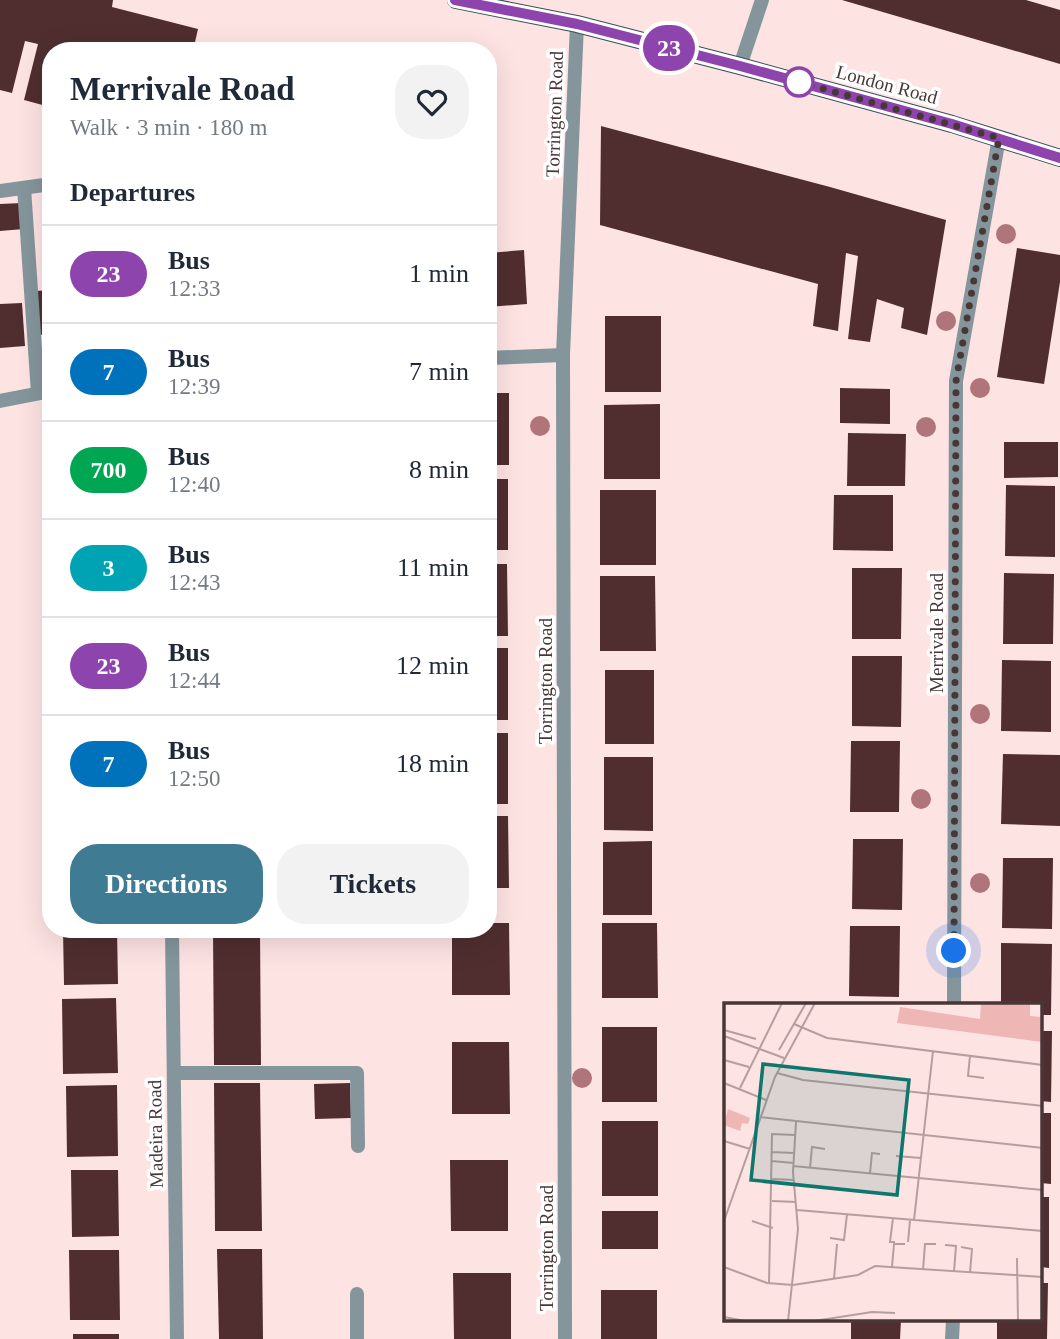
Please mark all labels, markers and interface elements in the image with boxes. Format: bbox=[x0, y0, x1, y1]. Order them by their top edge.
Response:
line badge: 23 bbox=[638, 25, 700, 71]
text: 23 bbox=[657, 35, 681, 61]
street label: Torrington Road bbox=[542, 50, 567, 177]
street label: London Road bbox=[834, 61, 940, 108]
button: heart bbox=[395, 65, 469, 139]
unlabelled marker bbox=[784, 67, 814, 97]
text: Merrivale Road bbox=[70, 71, 295, 107]
text: Walk · 3 min · 180 m bbox=[70, 115, 267, 140]
text: Departures bbox=[70, 178, 195, 207]
text: Bus bbox=[168, 246, 210, 275]
text: 1 min bbox=[409, 259, 469, 288]
text: 23 bbox=[97, 261, 121, 287]
text: 12:33 bbox=[168, 276, 220, 301]
text: Bus bbox=[168, 344, 210, 373]
text: 7 min bbox=[409, 357, 469, 386]
text: 7 bbox=[103, 359, 115, 385]
text: 12:39 bbox=[168, 374, 220, 399]
text: Bus bbox=[168, 442, 210, 471]
text: 8 min bbox=[409, 455, 469, 484]
text: 700 bbox=[91, 457, 127, 483]
text: 12:40 bbox=[168, 472, 220, 497]
text: Bus bbox=[168, 540, 210, 569]
text: 11 min bbox=[397, 553, 469, 582]
text: 3 bbox=[103, 555, 115, 581]
text: 12:43 bbox=[168, 570, 220, 595]
street label: Merrivale Road bbox=[926, 573, 947, 693]
street label: Torrington Road bbox=[535, 618, 556, 744]
text: Bus bbox=[168, 638, 210, 667]
text: 12 min bbox=[396, 651, 469, 680]
text: 23 bbox=[97, 653, 121, 679]
text: 12:44 bbox=[168, 668, 220, 693]
text: Bus bbox=[168, 736, 210, 765]
text: 18 min bbox=[396, 749, 469, 778]
text: 7 bbox=[103, 751, 115, 777]
text: 12:50 bbox=[168, 766, 220, 791]
button: Directions bbox=[70, 844, 263, 924]
button: Tickets bbox=[277, 844, 469, 924]
your location bbox=[936, 933, 971, 968]
inset map bbox=[724, 1003, 1042, 1322]
street label: Madeira Road bbox=[144, 1079, 167, 1188]
street label: Torrington Road bbox=[536, 1185, 557, 1311]

